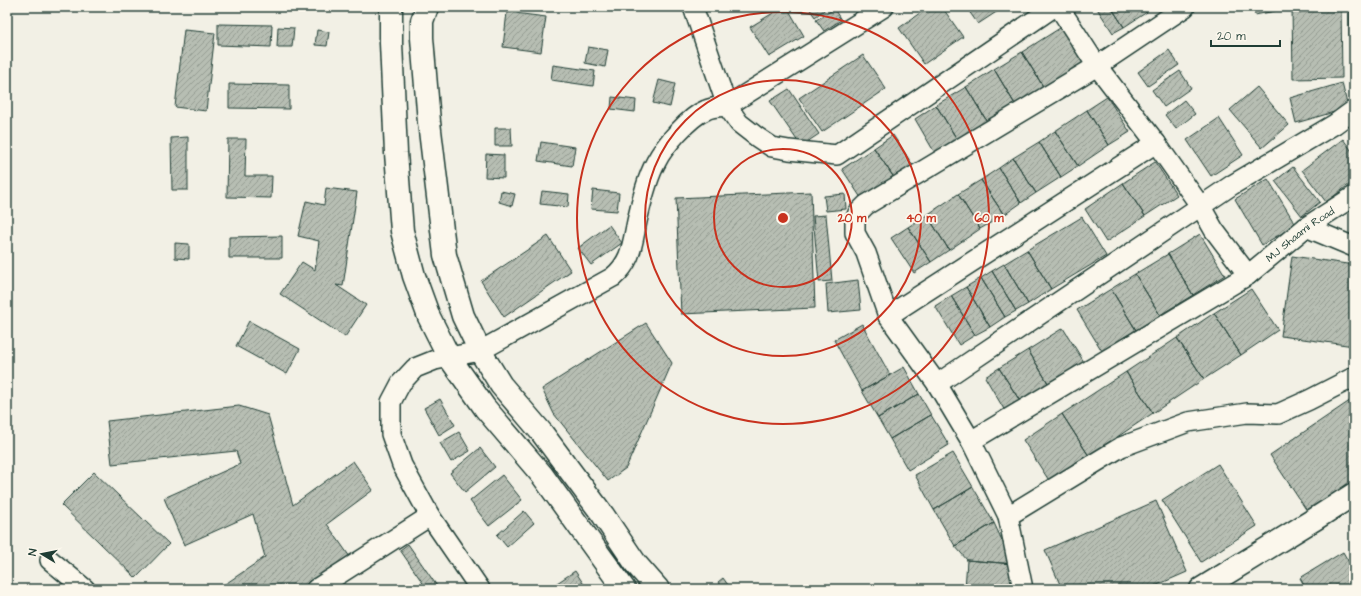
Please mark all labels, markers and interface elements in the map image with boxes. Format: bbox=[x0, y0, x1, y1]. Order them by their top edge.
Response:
scale bar bbox=[1211, 22, 1280, 48]
text: 20 m bbox=[1217, 28, 1246, 45]
street label: MJ Shaami Road bbox=[1262, 203, 1338, 266]
text: 20 m bbox=[837, 210, 867, 227]
text: 40 m bbox=[906, 210, 937, 227]
text: 60 m bbox=[974, 210, 1004, 227]
centre of rings bbox=[776, 211, 790, 225]
north arrow bbox=[22, 534, 62, 574]
text: N bbox=[25, 548, 41, 557]

